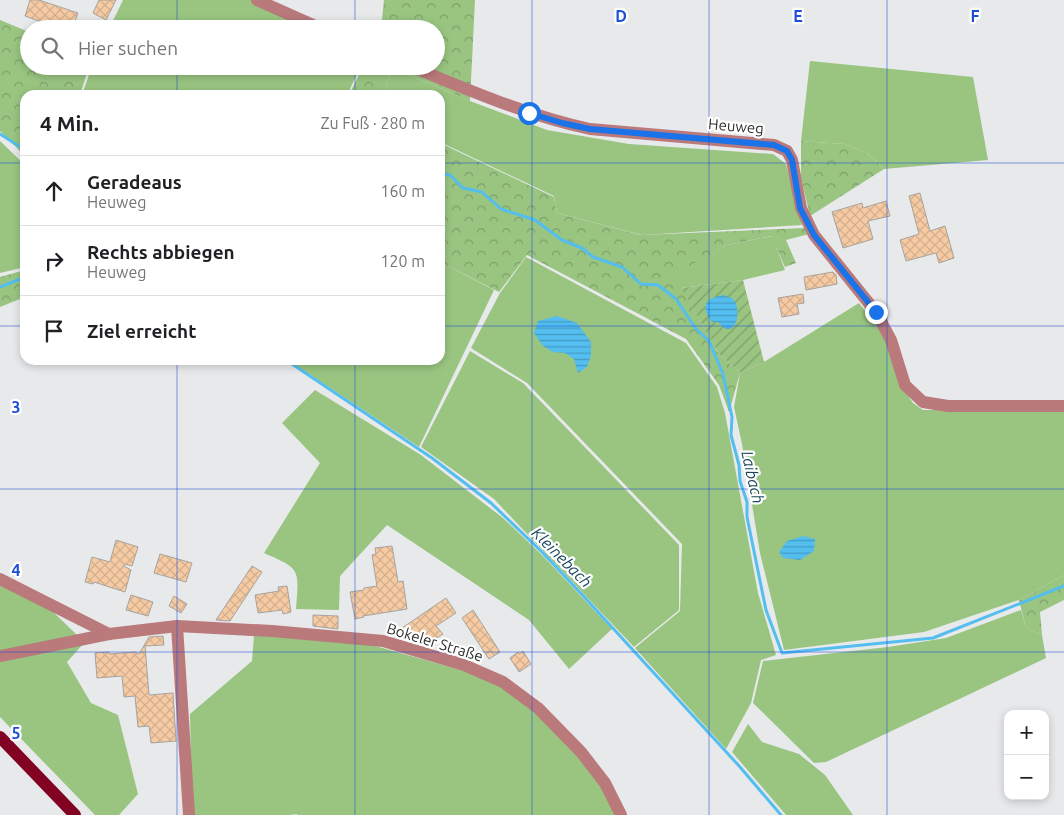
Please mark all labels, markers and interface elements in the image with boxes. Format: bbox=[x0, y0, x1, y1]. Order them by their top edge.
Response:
text: D bbox=[615, 7, 627, 25]
text: E bbox=[793, 7, 803, 25]
text: F bbox=[971, 7, 980, 25]
search box bbox=[20, 20, 445, 75]
icon: search bbox=[38, 34, 66, 62]
text: Hier suchen bbox=[78, 37, 178, 59]
route start bbox=[518, 102, 541, 125]
text: 4 Min. bbox=[40, 111, 99, 135]
text: Zu Fuß · 280 m bbox=[320, 114, 425, 132]
street label: Heuweg bbox=[707, 115, 765, 137]
text: Geradeaus bbox=[87, 171, 182, 193]
icon: ahead bbox=[40, 177, 68, 205]
text: 160 m bbox=[380, 182, 425, 200]
text: Heuweg bbox=[87, 193, 147, 211]
text: Rechts abbiegen bbox=[87, 241, 235, 263]
icon: right bbox=[40, 247, 68, 275]
text: 120 m bbox=[380, 252, 425, 270]
text: Heuweg bbox=[87, 263, 147, 281]
route end bbox=[865, 301, 888, 324]
icon: arrive bbox=[40, 317, 68, 345]
text: Ziel erreicht bbox=[87, 320, 196, 342]
text: 3 bbox=[11, 398, 21, 416]
water label: Laibach bbox=[738, 449, 768, 505]
water label: Kleinebach bbox=[528, 523, 596, 591]
text: 4 bbox=[11, 561, 21, 579]
street label: Bokeler Straße bbox=[385, 619, 485, 665]
map controls bbox=[1004, 710, 1049, 800]
button: + bbox=[1004, 710, 1049, 755]
text: 5 bbox=[11, 724, 21, 742]
button: − bbox=[1004, 755, 1049, 800]

